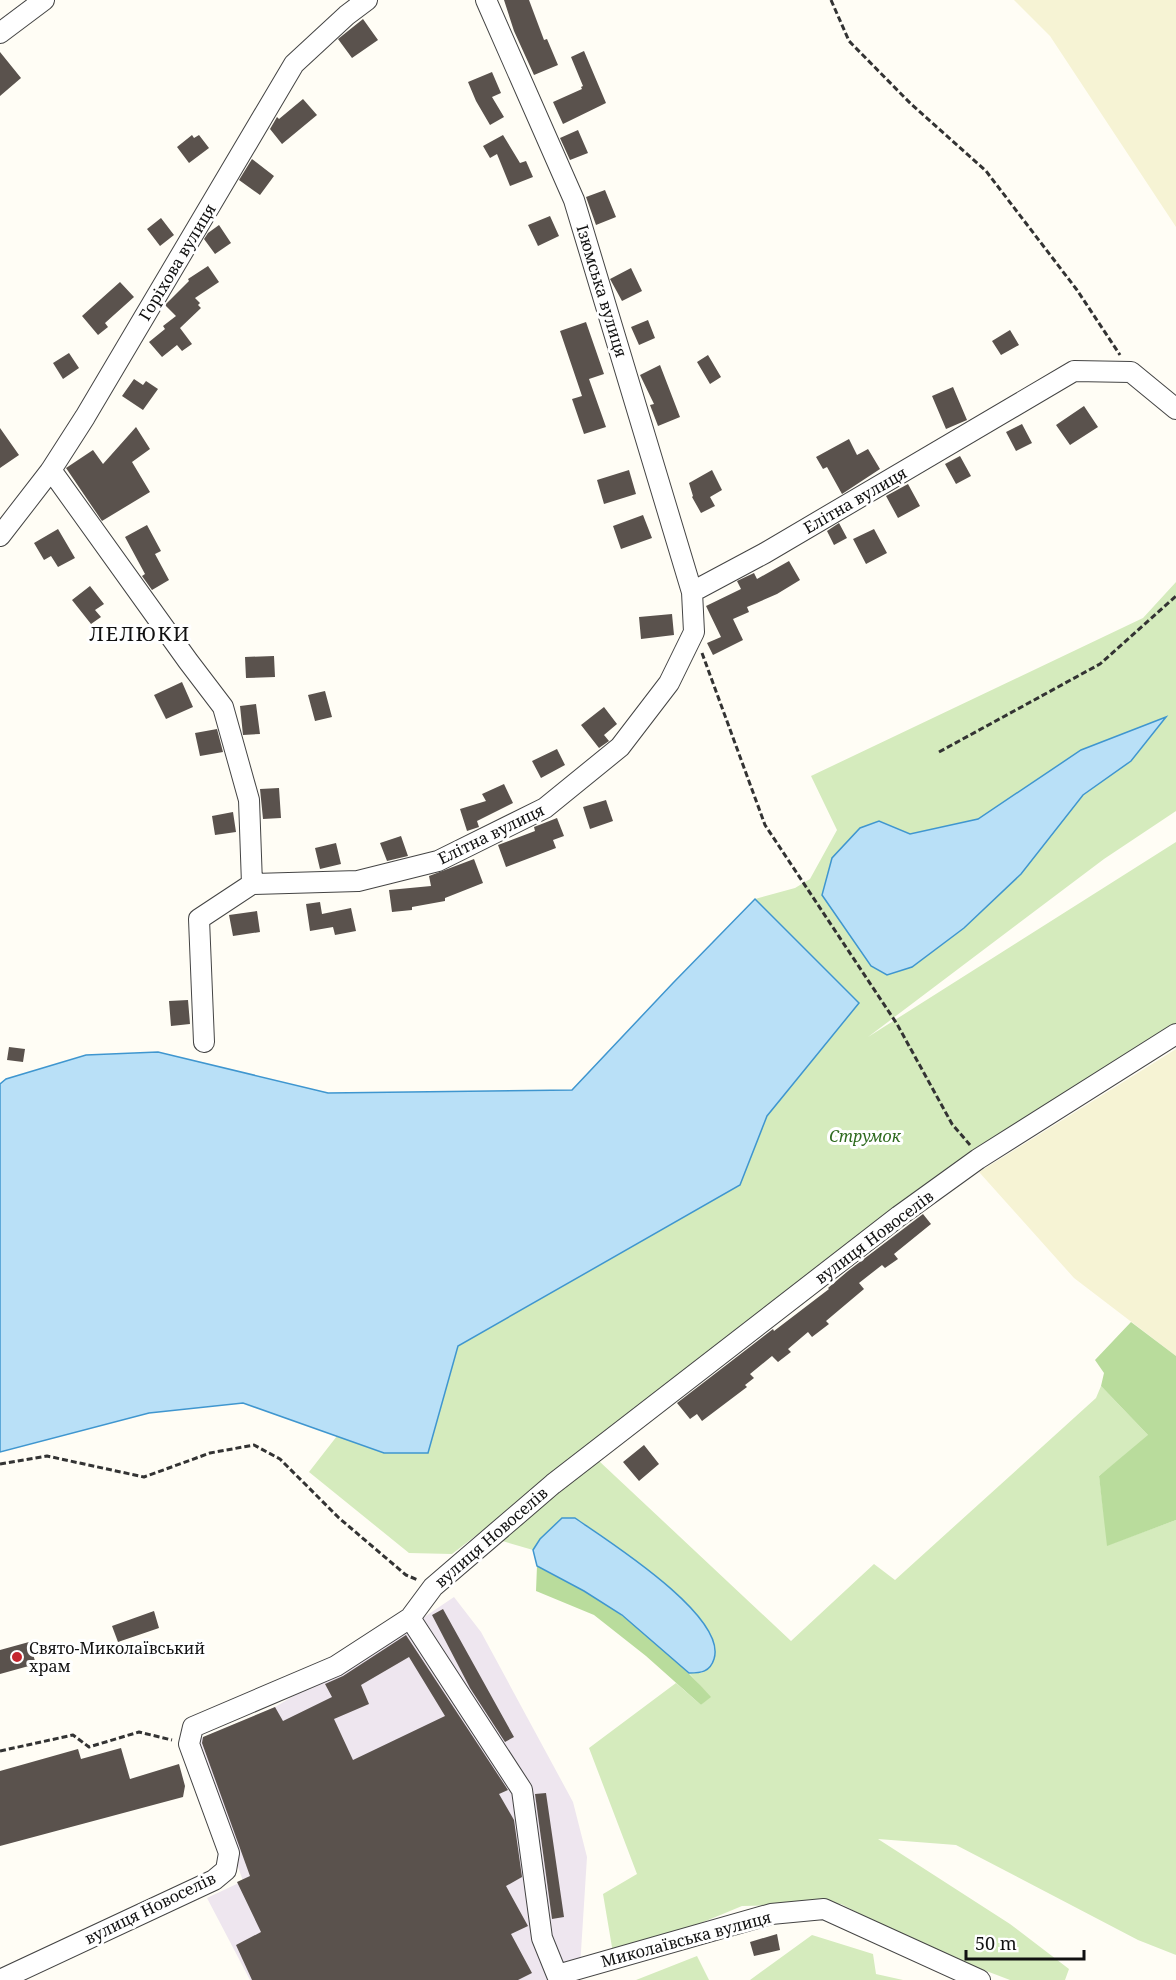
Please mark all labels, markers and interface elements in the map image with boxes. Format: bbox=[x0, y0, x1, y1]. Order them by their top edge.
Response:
street label: Горіхова вулиця bbox=[133, 199, 221, 325]
street label: Ізюмська вулиця bbox=[571, 222, 633, 360]
street label: Елітна вулиця bbox=[799, 461, 911, 539]
district label: ЛЕЛЮКИ bbox=[89, 620, 191, 647]
street label: Елітна вулиця bbox=[434, 799, 548, 869]
park label: Струмок bbox=[829, 1125, 902, 1147]
street label: вулиця Новоселів bbox=[810, 1185, 938, 1289]
street label: вулиця Новоселів bbox=[430, 1482, 552, 1592]
place label: Свято-Миколаївський храм bbox=[29, 1637, 205, 1677]
marker: Свято-Миколаївський храм bbox=[10, 1650, 24, 1664]
street label: вулиця Новоселів bbox=[81, 1867, 219, 1949]
street label: Миколаївська вулиця bbox=[598, 1906, 774, 1972]
scale bar bbox=[966, 1923, 1084, 1961]
text: 50 m bbox=[975, 1931, 1017, 1955]

